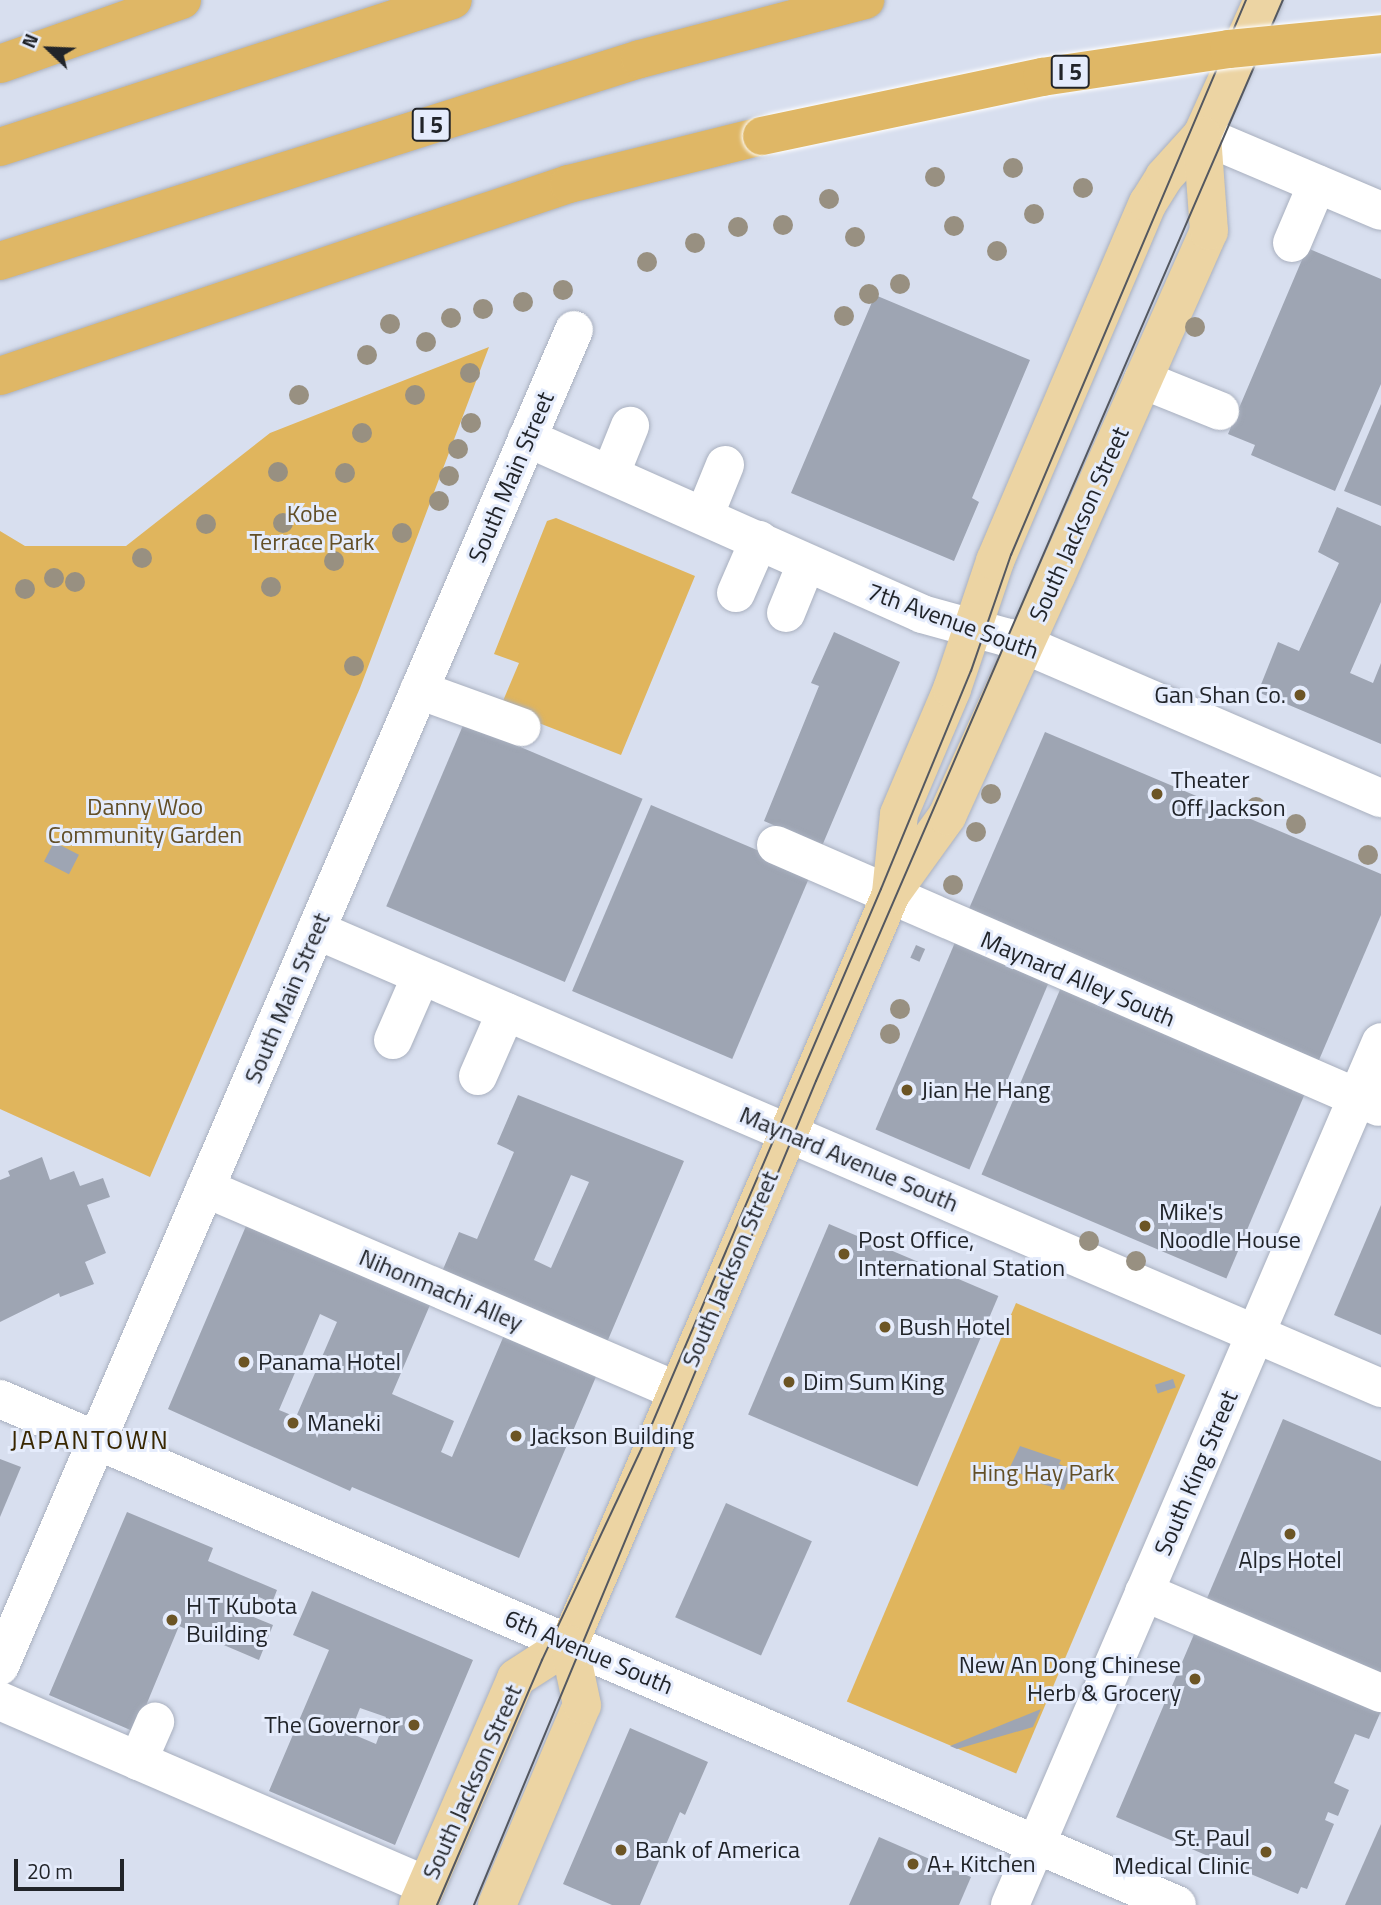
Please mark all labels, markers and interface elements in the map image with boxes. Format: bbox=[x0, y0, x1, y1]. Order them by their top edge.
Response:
north arrow bbox=[14, 14, 84, 84]
text: N bbox=[13, 29, 45, 52]
road number: I 5 bbox=[1049, 53, 1091, 92]
road number: I 5 bbox=[410, 106, 452, 144]
street label: South Main Street bbox=[462, 387, 560, 567]
street label: South Jackson Street bbox=[1023, 422, 1135, 626]
park label: Kobe Terrace Park bbox=[250, 500, 374, 556]
street label: 7th Avenue South bbox=[863, 577, 1043, 665]
place label: Gan Shan Co. bbox=[1154, 681, 1286, 709]
marker: Gan Shan Co. bbox=[1292, 687, 1308, 703]
place label: Theater Off Jackson bbox=[1171, 766, 1286, 822]
marker: Theater Off Jackson bbox=[1149, 786, 1165, 802]
park label: Danny Woo Community Garden bbox=[48, 793, 242, 849]
street label: South Main Street bbox=[238, 908, 336, 1088]
street label: Maynard Alley South bbox=[976, 925, 1180, 1033]
place label: Jian He Hang bbox=[921, 1076, 1050, 1104]
marker: Jian He Hang bbox=[899, 1082, 915, 1098]
street label: Maynard Avenue South bbox=[735, 1100, 963, 1218]
street label: South Jackson Street bbox=[676, 1167, 784, 1371]
place label: Mike's Noodle House bbox=[1159, 1198, 1301, 1254]
marker: Mike's Noodle House bbox=[1137, 1218, 1153, 1234]
place label: Post Office, International Station bbox=[858, 1226, 1065, 1282]
street label: Nihonmachi Alley bbox=[355, 1243, 527, 1337]
marker: Post Office, International Station bbox=[836, 1246, 852, 1262]
place label: Bush Hotel bbox=[899, 1313, 1011, 1341]
marker: Bush Hotel bbox=[877, 1319, 893, 1335]
place label: Panama Hotel bbox=[258, 1348, 401, 1376]
marker: Panama Hotel bbox=[236, 1354, 252, 1370]
place label: Dim Sum King bbox=[803, 1368, 944, 1396]
marker: Dim Sum King bbox=[781, 1374, 797, 1390]
street label: South King Street bbox=[1148, 1386, 1244, 1560]
place label: Maneki bbox=[307, 1409, 381, 1437]
marker: Maneki bbox=[285, 1415, 301, 1431]
place label: Jackson Building bbox=[530, 1422, 694, 1450]
district label: JAPANTOWN bbox=[11, 1424, 169, 1456]
marker: Jackson Building bbox=[508, 1428, 524, 1444]
park label: Hing Hay Park bbox=[972, 1459, 1114, 1487]
marker: Alps Hotel bbox=[1282, 1526, 1298, 1542]
place label: Alps Hotel bbox=[1238, 1546, 1342, 1574]
place label: H T Kubota Building bbox=[186, 1592, 297, 1648]
street label: 6th Avenue South bbox=[500, 1604, 678, 1700]
marker: H T Kubota Building bbox=[164, 1612, 180, 1628]
place label: New An Dong Chinese Herb & Grocery bbox=[959, 1651, 1181, 1707]
marker: New An Dong Chinese Herb & Grocery bbox=[1187, 1671, 1203, 1687]
street label: South Jackson Street bbox=[416, 1680, 528, 1884]
place label: The Governor bbox=[264, 1711, 400, 1739]
marker: The Governor bbox=[406, 1717, 422, 1733]
place label: St. Paul Medical Clinic bbox=[1114, 1824, 1250, 1880]
place label: Bank of America bbox=[635, 1836, 800, 1864]
marker: Bank of America bbox=[613, 1842, 629, 1858]
marker: St. Paul Medical Clinic bbox=[1256, 1842, 1276, 1862]
scale bar bbox=[18, 1846, 128, 1890]
place label: A+ Kitchen bbox=[927, 1850, 1036, 1878]
text: 20 m bbox=[27, 1855, 73, 1887]
marker: A+ Kitchen bbox=[905, 1856, 921, 1872]

